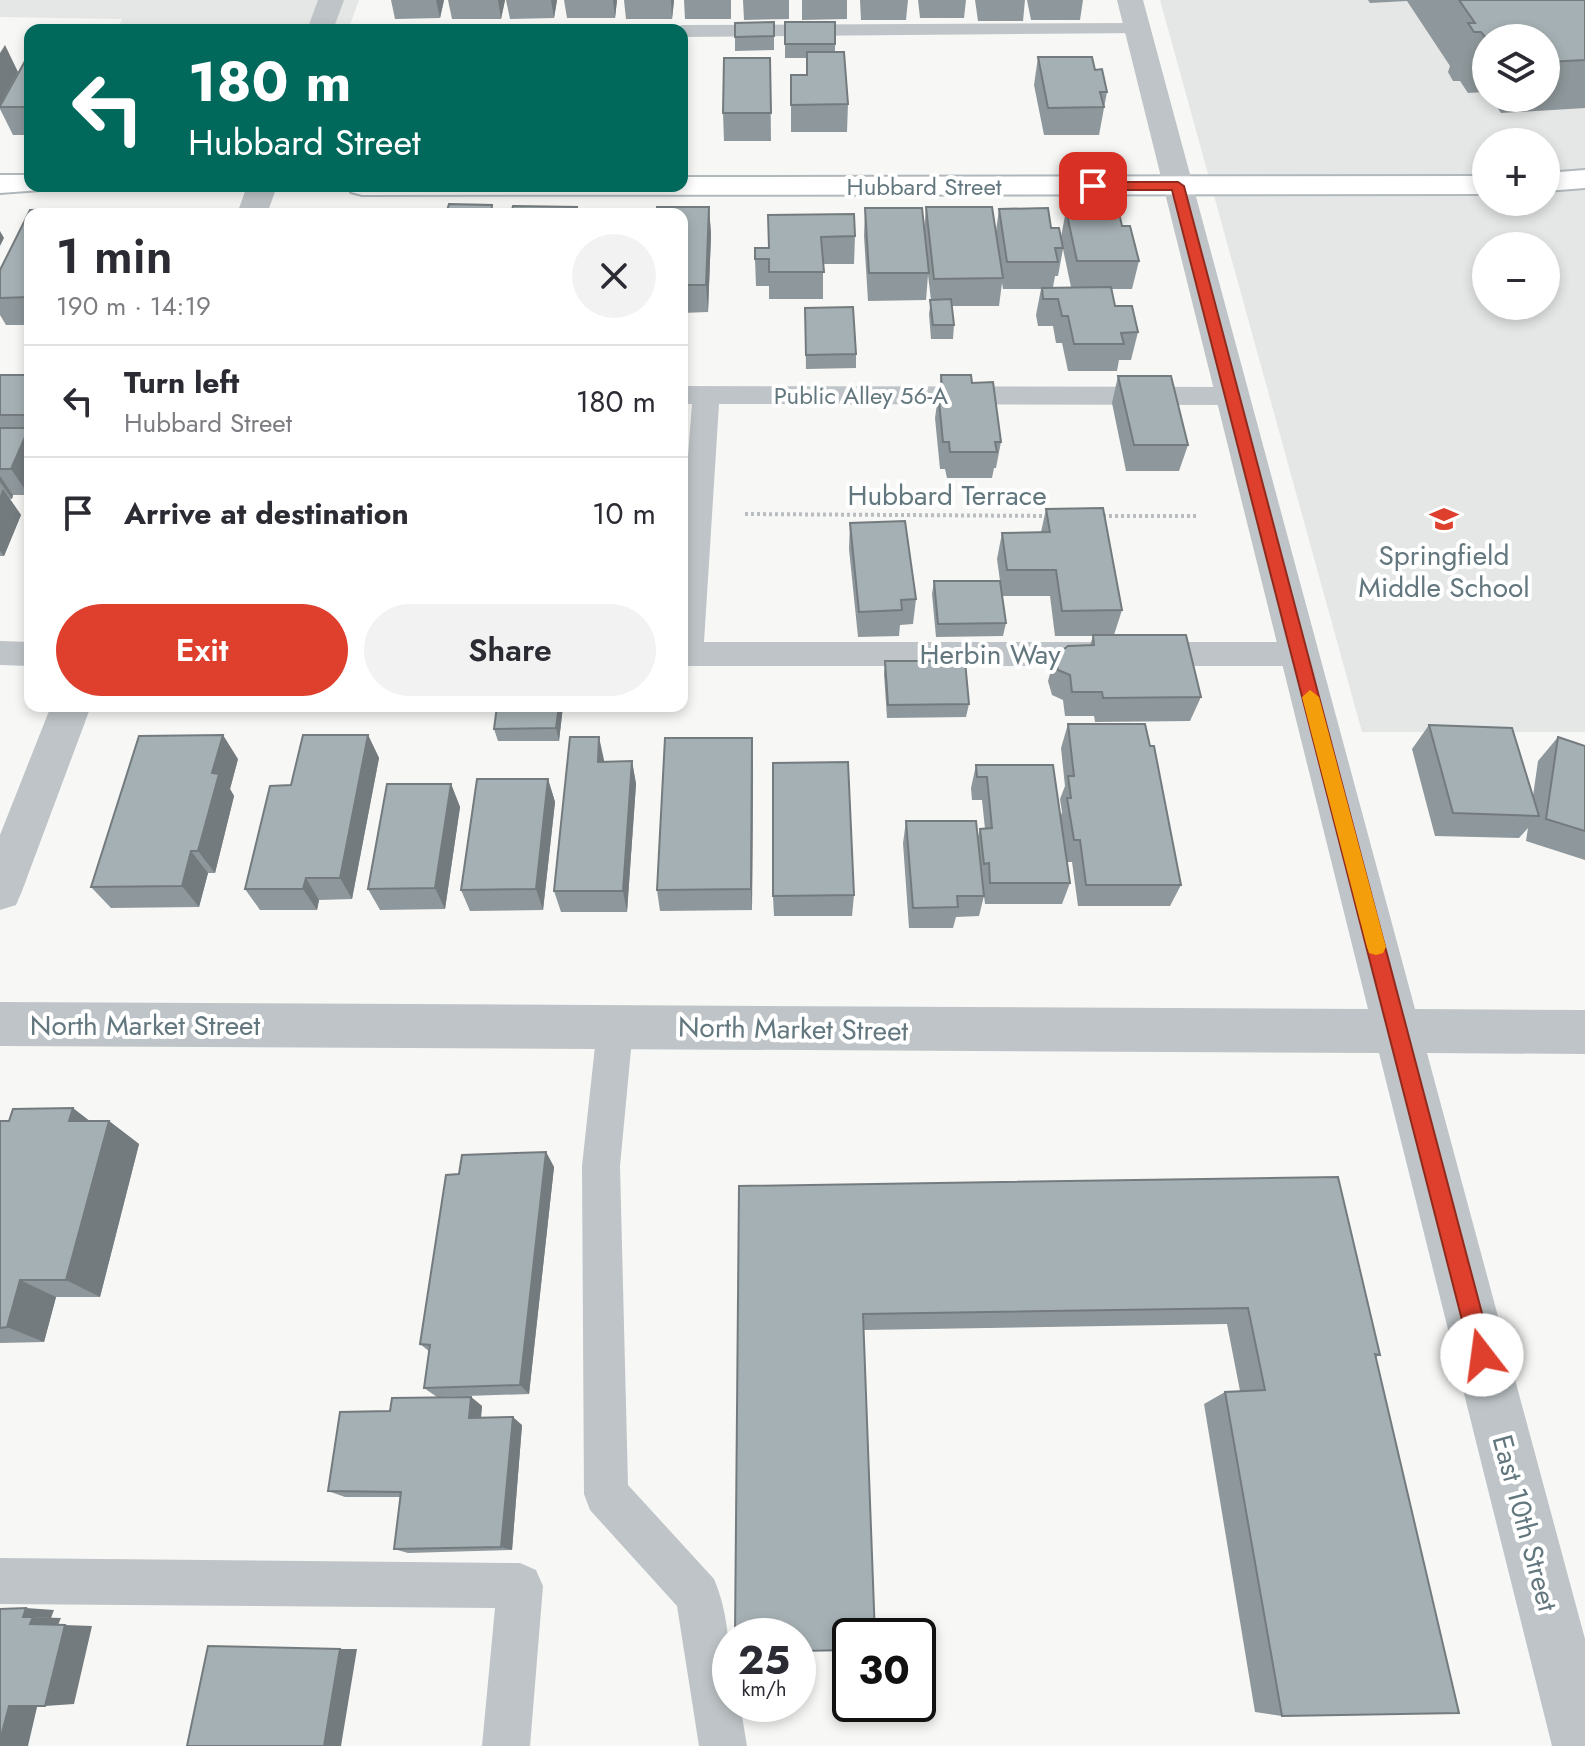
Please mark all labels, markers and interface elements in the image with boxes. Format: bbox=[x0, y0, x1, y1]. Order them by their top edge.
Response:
map controls bbox=[1472, 24, 1560, 320]
button: layers bbox=[1472, 24, 1560, 112]
text: 180 m bbox=[188, 41, 351, 122]
icon: left bbox=[56, 56, 160, 160]
text: Hubbard Street bbox=[188, 116, 421, 168]
button: + bbox=[1472, 128, 1560, 216]
pin bbox=[1059, 152, 1127, 220]
icon: arrive bbox=[1071, 164, 1115, 208]
street label: Hubbard Street bbox=[846, 169, 1002, 204]
text: 1 min bbox=[56, 222, 173, 291]
button: − bbox=[1472, 232, 1560, 320]
button: close bbox=[572, 234, 656, 318]
text: 190 m · 14:19 bbox=[56, 287, 211, 325]
text: Turn left bbox=[124, 361, 239, 404]
street label: Public Alley 56-A bbox=[774, 378, 948, 413]
icon: left bbox=[56, 379, 100, 423]
text: 180 m bbox=[576, 380, 656, 423]
text: Hubbard Street bbox=[124, 404, 292, 442]
street label: Hubbard Terrace bbox=[847, 475, 1047, 516]
icon: arrive bbox=[56, 491, 100, 535]
text: Arrive at destination bbox=[124, 492, 409, 535]
text: 10 m bbox=[592, 492, 656, 535]
school or university icon: Springfield Middle School bbox=[1429, 504, 1459, 534]
place label: Springfield Middle School bbox=[1358, 535, 1530, 608]
button: Exit bbox=[56, 604, 348, 696]
button: Share bbox=[364, 604, 656, 696]
street label: Herbin Way bbox=[920, 634, 1061, 675]
street label: North Market Street bbox=[30, 1005, 260, 1046]
street label: North Market Street bbox=[677, 1006, 909, 1052]
position arrow bbox=[1440, 1313, 1524, 1397]
street label: East 10th Street bbox=[1482, 1430, 1568, 1616]
speed limit sign: 30 bbox=[832, 1618, 936, 1722]
text: 25 bbox=[738, 1631, 790, 1689]
text: km/h bbox=[741, 1675, 787, 1704]

